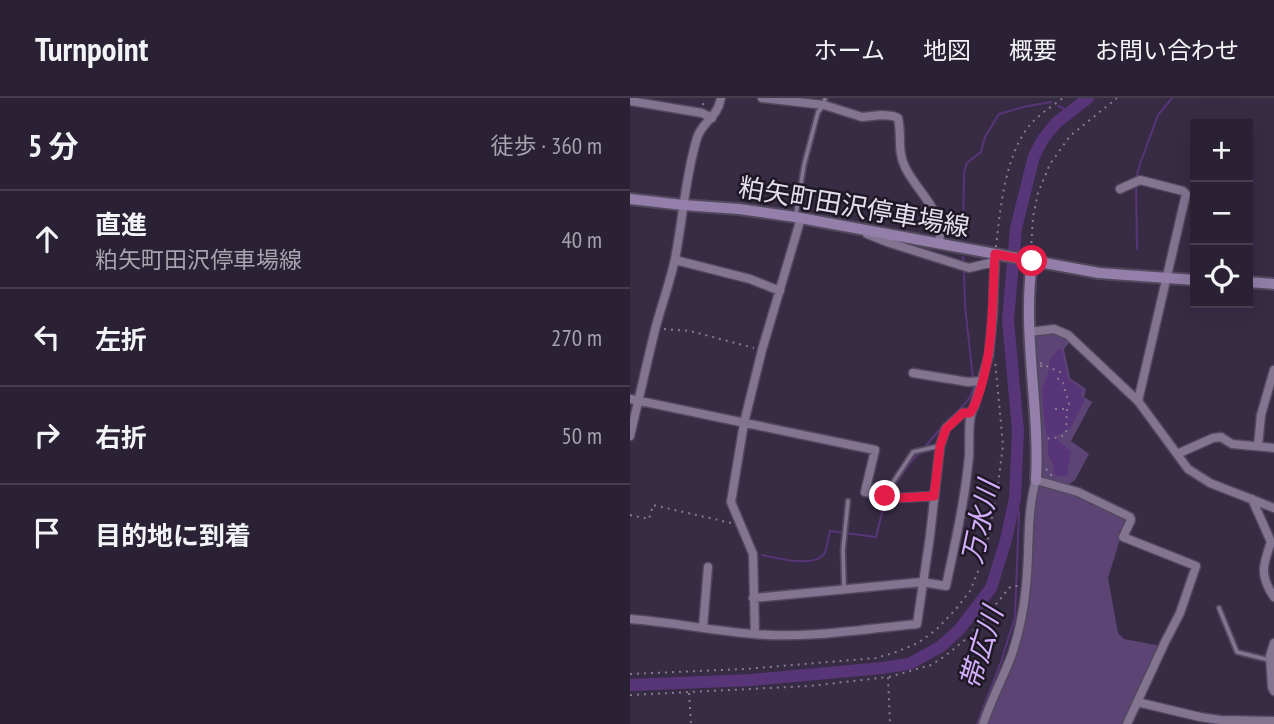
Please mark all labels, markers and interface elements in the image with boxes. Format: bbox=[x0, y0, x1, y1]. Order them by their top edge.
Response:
text: Turnpoint bbox=[35, 27, 148, 70]
text: ホーム bbox=[814, 35, 885, 66]
text: 地図 bbox=[923, 35, 971, 66]
text: 概要 bbox=[1009, 35, 1057, 66]
text: お問い合わせ bbox=[1095, 35, 1239, 66]
map controls bbox=[1190, 119, 1253, 308]
button: + bbox=[1190, 119, 1253, 182]
text: 5 分 bbox=[28, 126, 79, 165]
text: 徒歩 · 360 m bbox=[490, 131, 602, 160]
street label: 粕矢町田沢停車場線 bbox=[736, 170, 972, 243]
button: − bbox=[1190, 182, 1253, 245]
text: 直進 bbox=[95, 208, 147, 241]
icon: ahead bbox=[28, 220, 66, 258]
text: 40 m bbox=[561, 225, 602, 254]
text: 粕矢町田沢停車場線 bbox=[95, 245, 302, 274]
route start bbox=[1016, 245, 1047, 276]
button: locate bbox=[1190, 245, 1253, 308]
icon: left bbox=[28, 318, 66, 356]
text: 左折 bbox=[95, 323, 147, 356]
text: 270 m bbox=[551, 323, 602, 352]
icon: right bbox=[28, 416, 66, 454]
text: 右折 bbox=[95, 421, 147, 454]
text: 50 m bbox=[561, 421, 602, 450]
water label: 万水川 bbox=[953, 474, 1007, 567]
route end bbox=[869, 480, 900, 511]
icon: arrive bbox=[28, 514, 66, 552]
text: 目的地に到着 bbox=[95, 519, 251, 552]
water label: 帯広川 bbox=[951, 599, 1011, 693]

